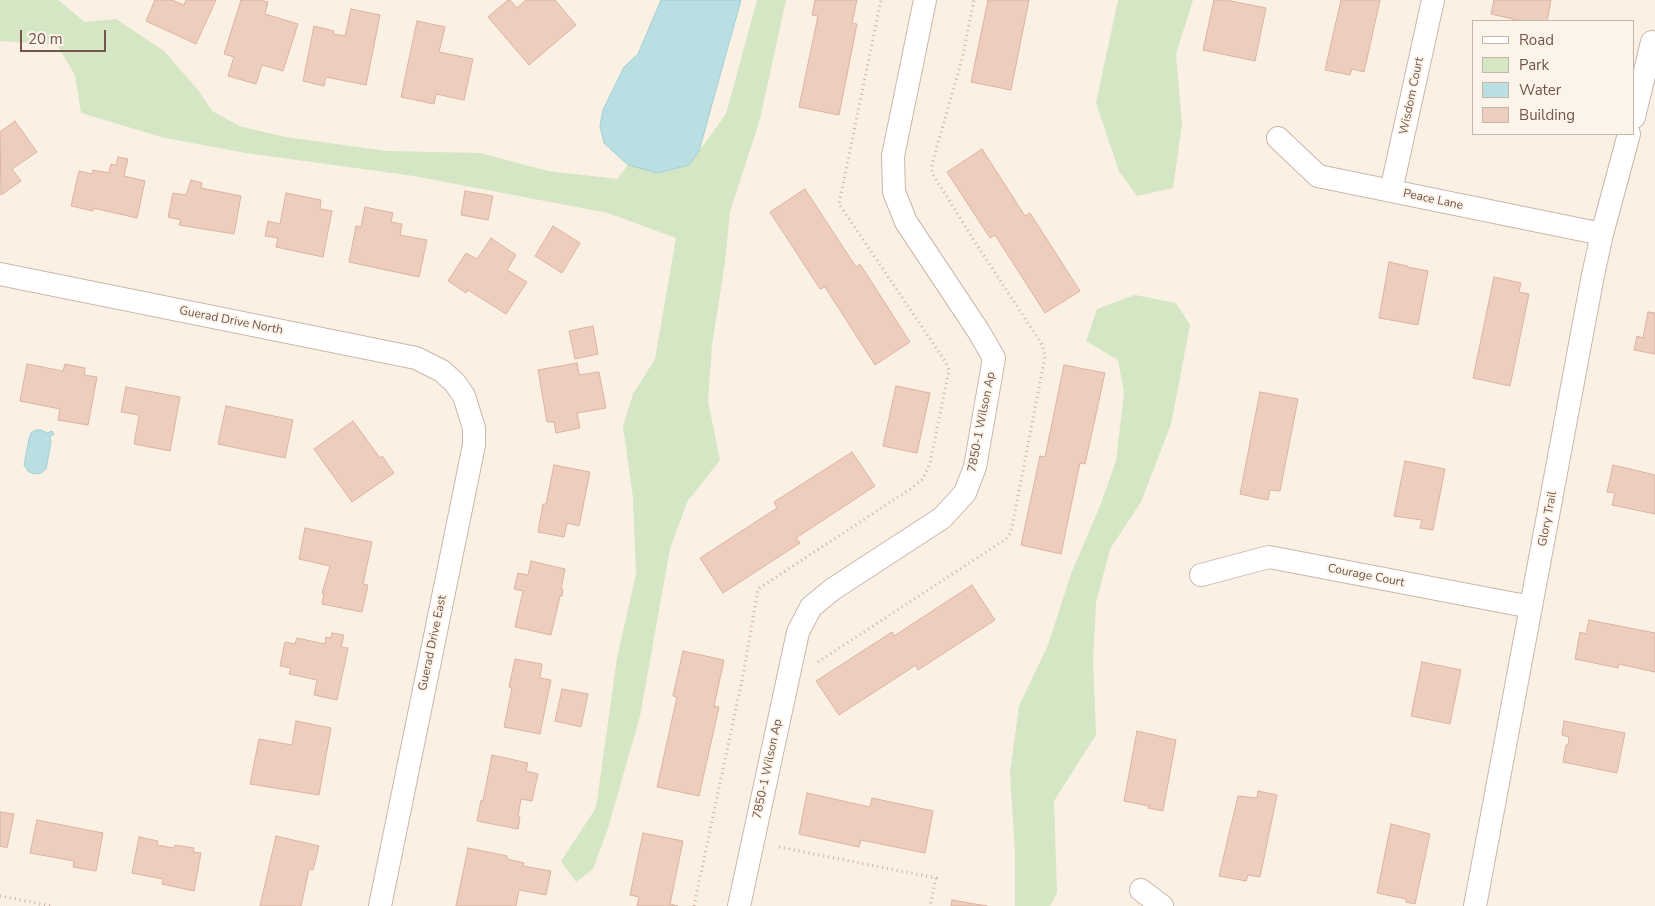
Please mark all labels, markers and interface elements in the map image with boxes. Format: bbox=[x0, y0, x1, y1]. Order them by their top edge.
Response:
scale bar bbox=[22, 20, 109, 52]
legend bbox=[1472, 20, 1635, 135]
text: 20 m bbox=[28, 29, 63, 49]
text: Road bbox=[1519, 30, 1554, 50]
text: Park bbox=[1519, 55, 1549, 75]
street label: Wisdom Court bbox=[1397, 56, 1427, 136]
text: Water bbox=[1519, 80, 1561, 100]
text: Building bbox=[1519, 105, 1575, 125]
street label: Peace Lane bbox=[1402, 187, 1464, 213]
street label: Guerad Drive North bbox=[178, 304, 284, 338]
street label: 7850-1 Wilson Ap bbox=[965, 371, 999, 473]
street label: Glory Trail bbox=[1536, 490, 1560, 548]
street label: Courage Court bbox=[1326, 561, 1406, 591]
street label: Guerad Drive East bbox=[416, 594, 450, 692]
street label: 7850-1 Wilson Ap bbox=[750, 718, 786, 820]

